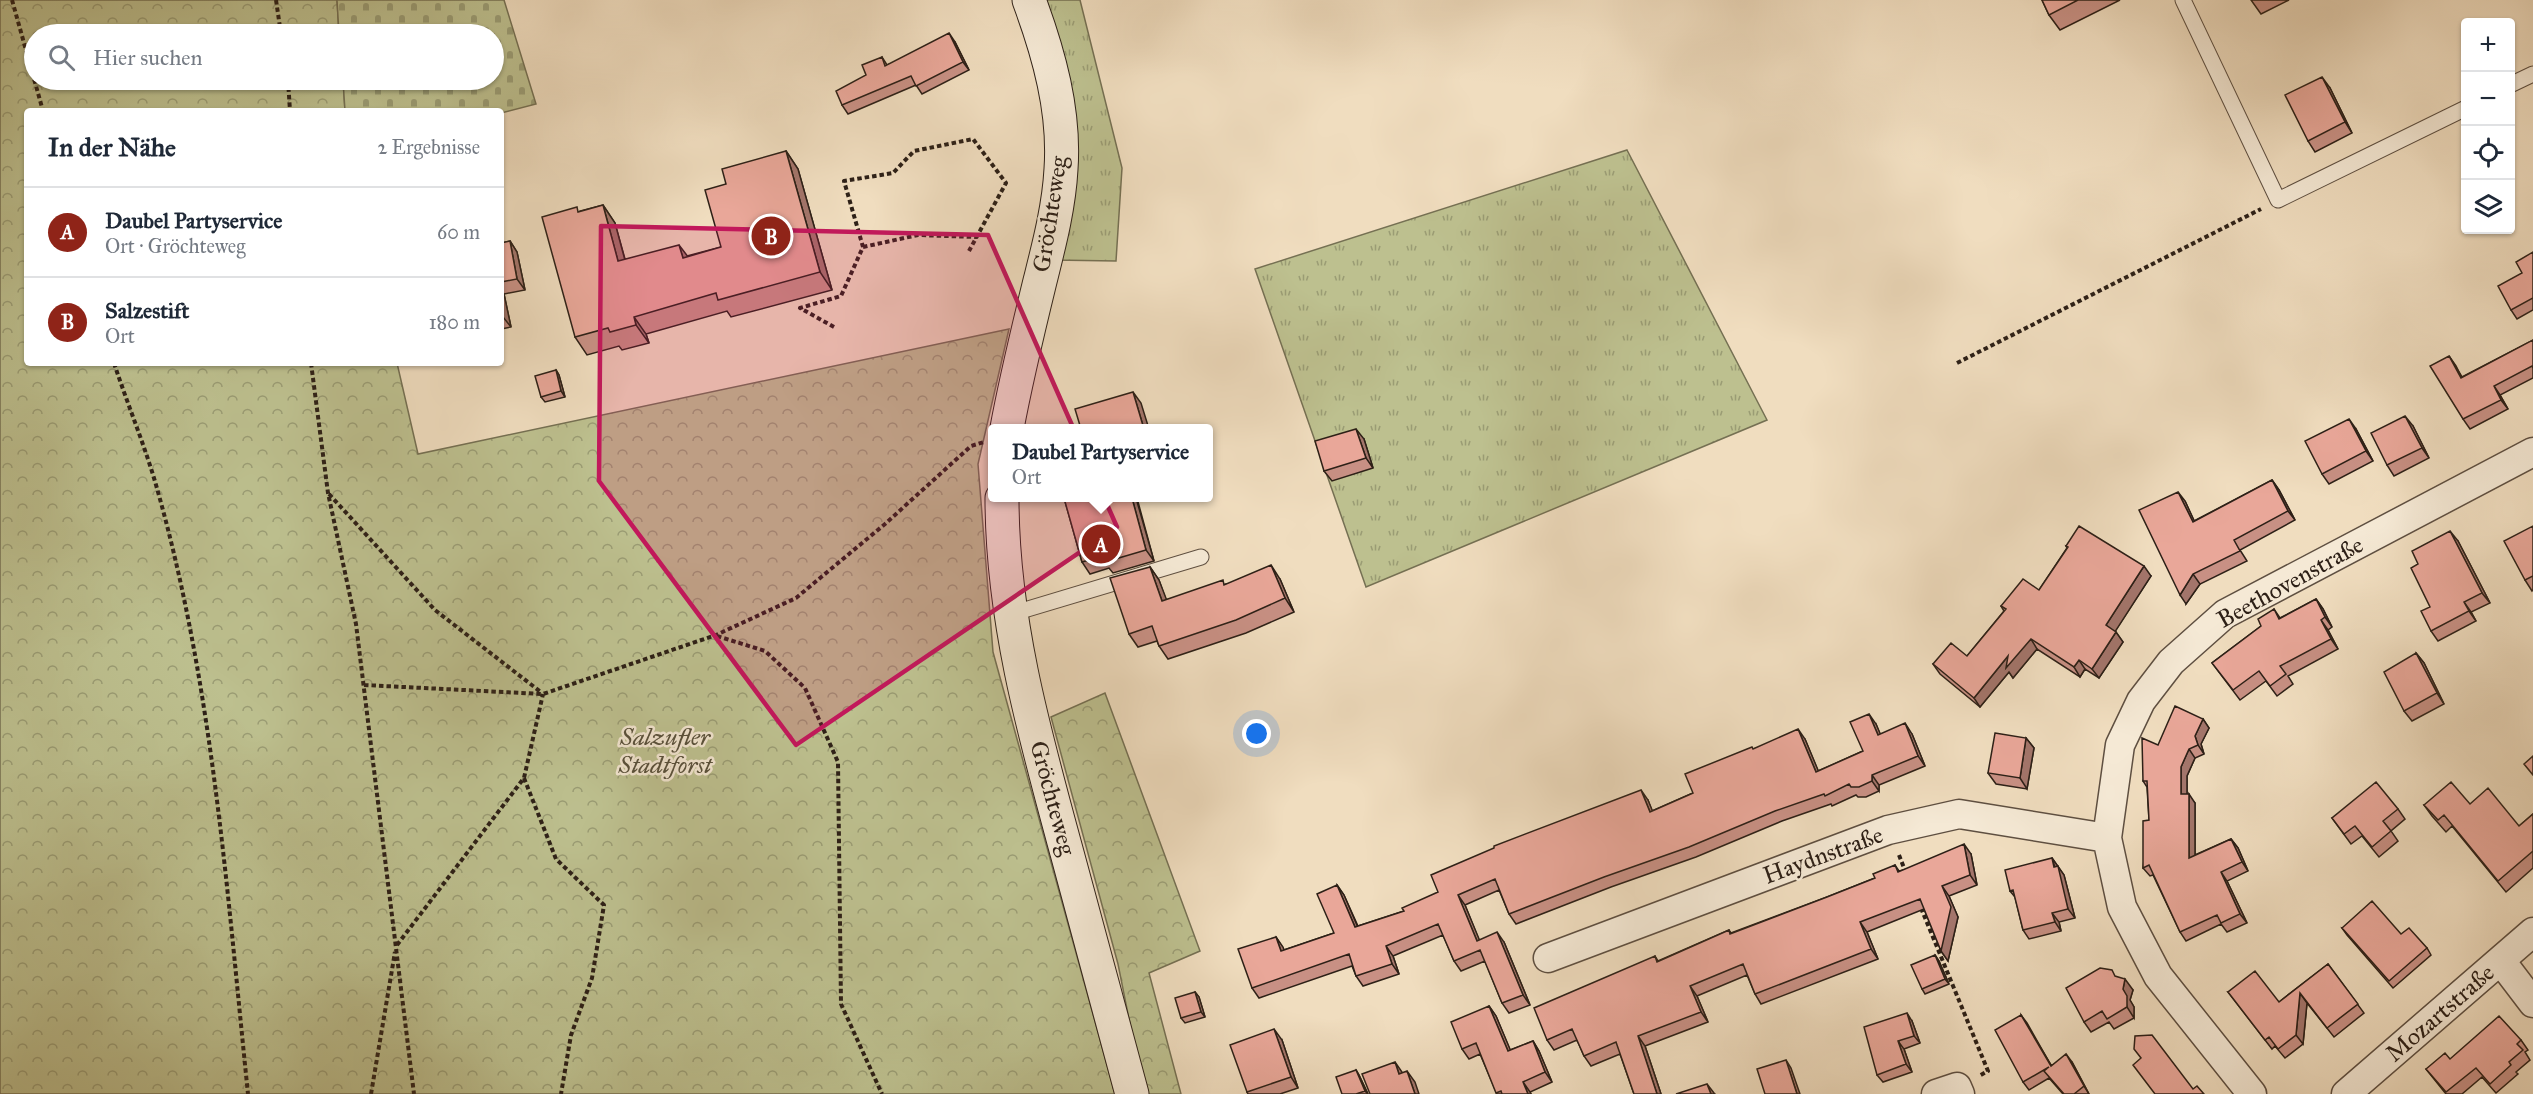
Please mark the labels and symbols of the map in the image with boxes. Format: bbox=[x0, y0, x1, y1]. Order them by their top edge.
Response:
street label: Gröchteweg bbox=[1026, 153, 1074, 274]
pin: B bbox=[752, 214, 790, 258]
pin: A bbox=[1082, 522, 1120, 566]
street label: Beethovenstraße bbox=[2212, 529, 2368, 635]
your location bbox=[1242, 719, 1271, 748]
park label: Salzufler Stadtforst bbox=[617, 722, 713, 780]
street label: Gröchteweg bbox=[1023, 737, 1083, 859]
street label: Haydnstraße bbox=[1759, 819, 1887, 891]
street label: Mozartstraße bbox=[2379, 958, 2501, 1068]

